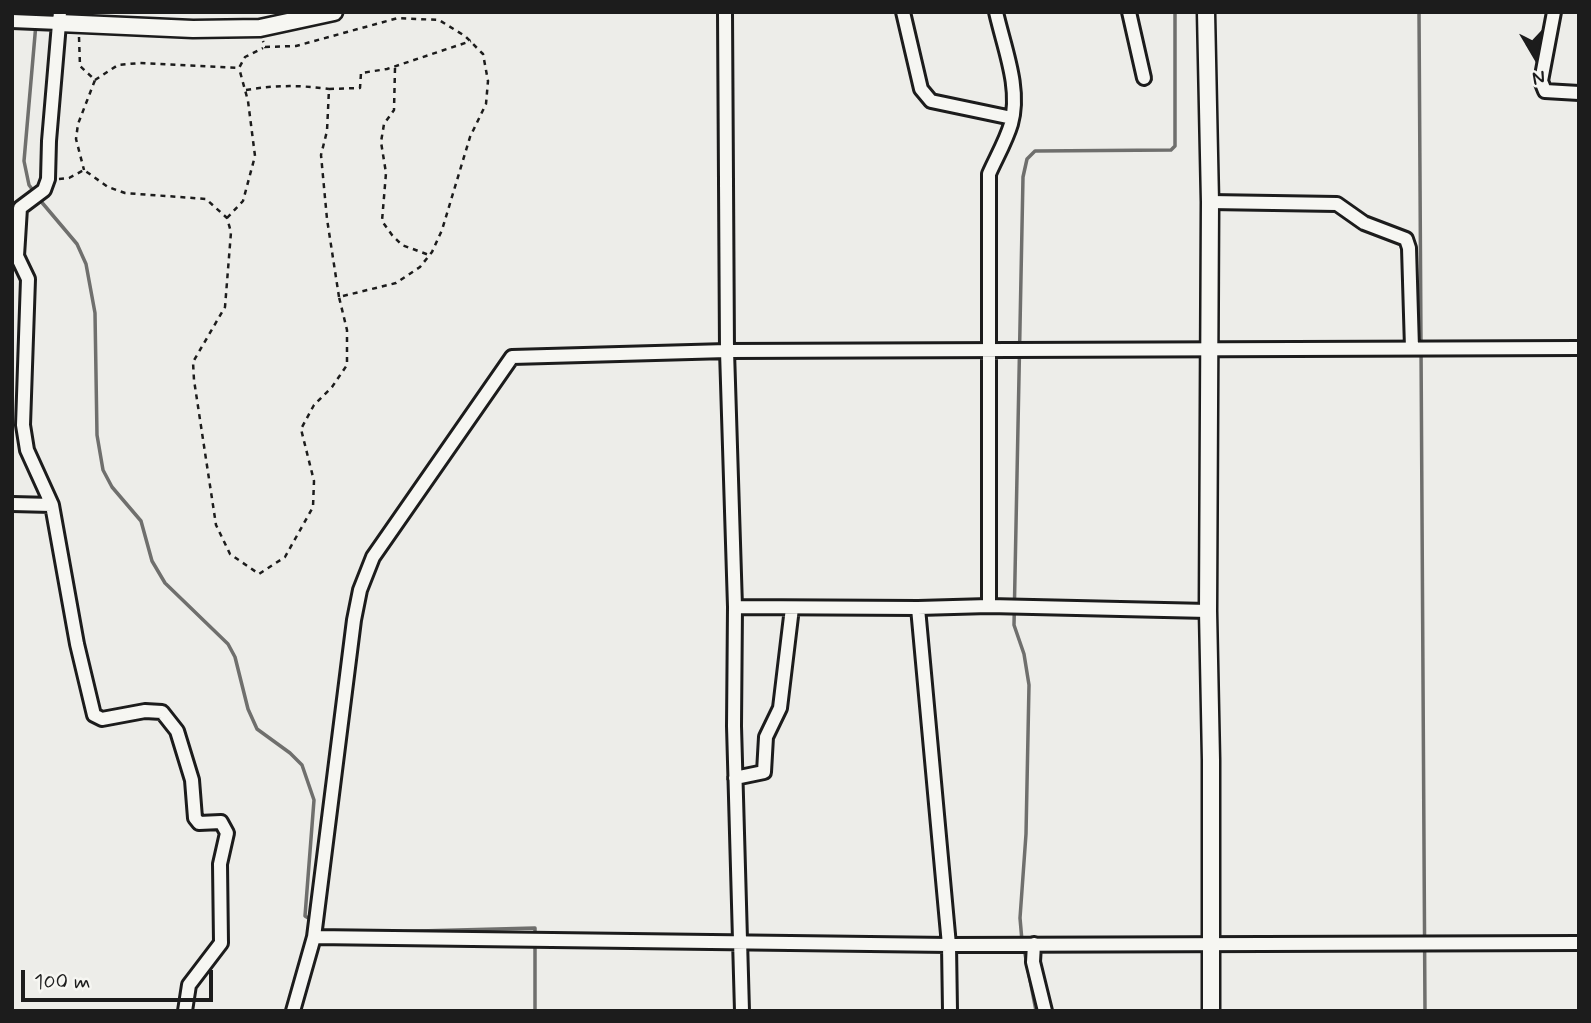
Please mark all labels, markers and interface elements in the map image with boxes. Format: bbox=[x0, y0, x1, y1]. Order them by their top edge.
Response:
north arrow bbox=[1500, 21, 1570, 91]
text: N bbox=[1530, 64, 1547, 91]
scale bar bbox=[24, 956, 217, 1000]
text: 100 m bbox=[34, 968, 90, 996]

